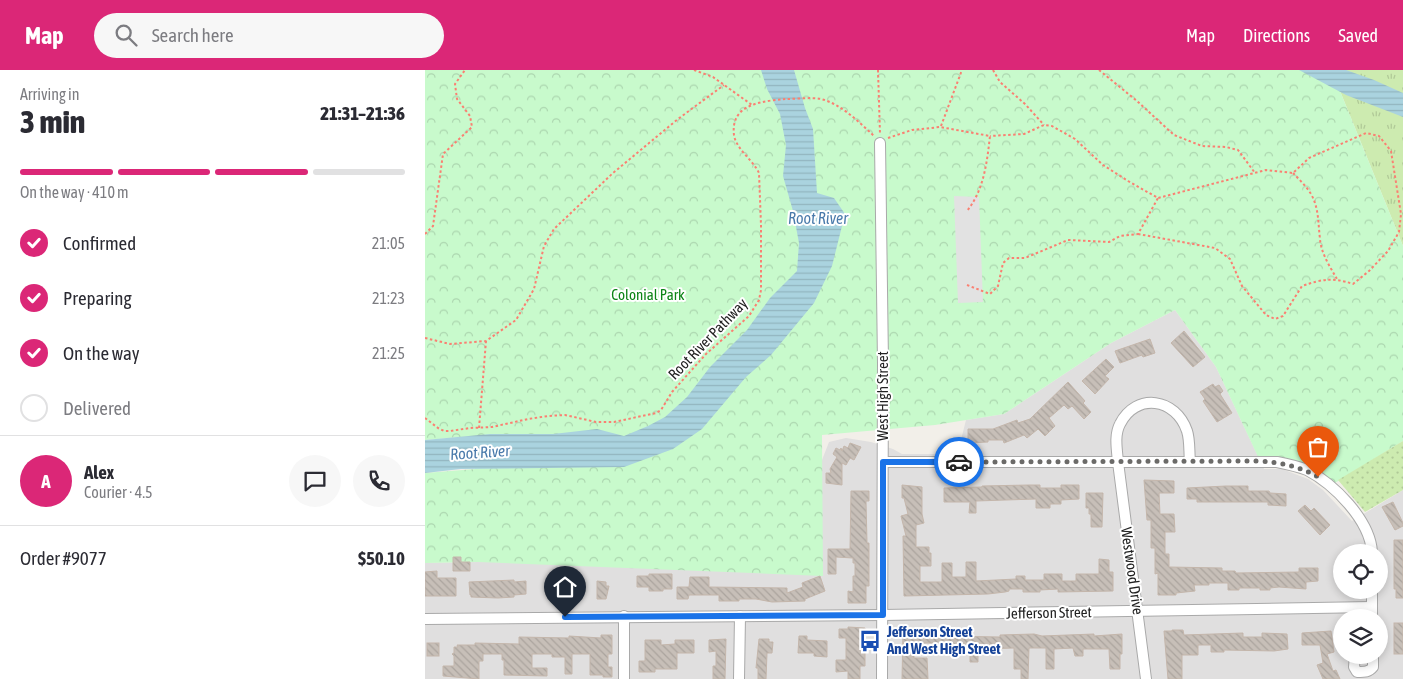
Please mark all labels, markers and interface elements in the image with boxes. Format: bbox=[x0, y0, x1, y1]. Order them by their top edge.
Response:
search box bbox=[94, 13, 444, 58]
icon: search bbox=[112, 21, 140, 49]
text: Map bbox=[25, 22, 64, 49]
text: Search here bbox=[152, 24, 234, 46]
text: Map bbox=[1186, 25, 1215, 46]
text: Directions bbox=[1243, 25, 1310, 46]
text: Saved bbox=[1338, 25, 1378, 46]
text: Arriving in bbox=[20, 85, 80, 103]
text: 21:31–21:36 bbox=[320, 102, 405, 124]
text: 3 min bbox=[20, 103, 85, 140]
text: On the way · 410 m bbox=[20, 183, 129, 201]
water label: Root River bbox=[788, 209, 849, 227]
icon: check bbox=[20, 229, 48, 257]
text: Confirmed bbox=[63, 232, 136, 254]
text: 21:05 bbox=[372, 234, 405, 252]
icon: check bbox=[20, 284, 48, 312]
park label: Colonial Park bbox=[611, 286, 685, 303]
text: Preparing bbox=[63, 287, 132, 309]
text: 21:23 bbox=[372, 289, 405, 307]
street label: Root River Pathway bbox=[665, 295, 751, 383]
icon: check bbox=[20, 339, 48, 367]
text: On the way bbox=[63, 342, 140, 364]
text: 21:25 bbox=[372, 344, 405, 362]
street label: West High Street bbox=[874, 351, 891, 441]
text: Delivered bbox=[63, 397, 131, 419]
pin bbox=[1297, 426, 1339, 477]
icon: bag bbox=[1304, 433, 1332, 461]
courier bbox=[934, 437, 984, 487]
water label: Root River bbox=[449, 441, 512, 463]
icon: car bbox=[945, 448, 973, 476]
button: chat bbox=[289, 455, 341, 507]
button: phone bbox=[353, 455, 405, 507]
text: Alex bbox=[84, 461, 114, 483]
text: A bbox=[41, 470, 51, 492]
text: Courier · 4.5 bbox=[84, 483, 153, 501]
street label: Westwood Drive bbox=[1118, 526, 1147, 616]
map controls bbox=[1333, 544, 1388, 664]
button: locate bbox=[1333, 544, 1388, 599]
text: Order #9077 bbox=[20, 547, 107, 569]
text: $50.10 bbox=[358, 547, 405, 569]
pin bbox=[544, 566, 586, 617]
icon: home bbox=[551, 573, 579, 601]
street label: Jefferson Street bbox=[1006, 603, 1092, 622]
button: layers bbox=[1333, 609, 1388, 664]
place label: Jefferson Street And West High Street bbox=[886, 623, 1001, 657]
bus stop icon: Jefferson Street And West High Street bbox=[857, 628, 883, 654]

